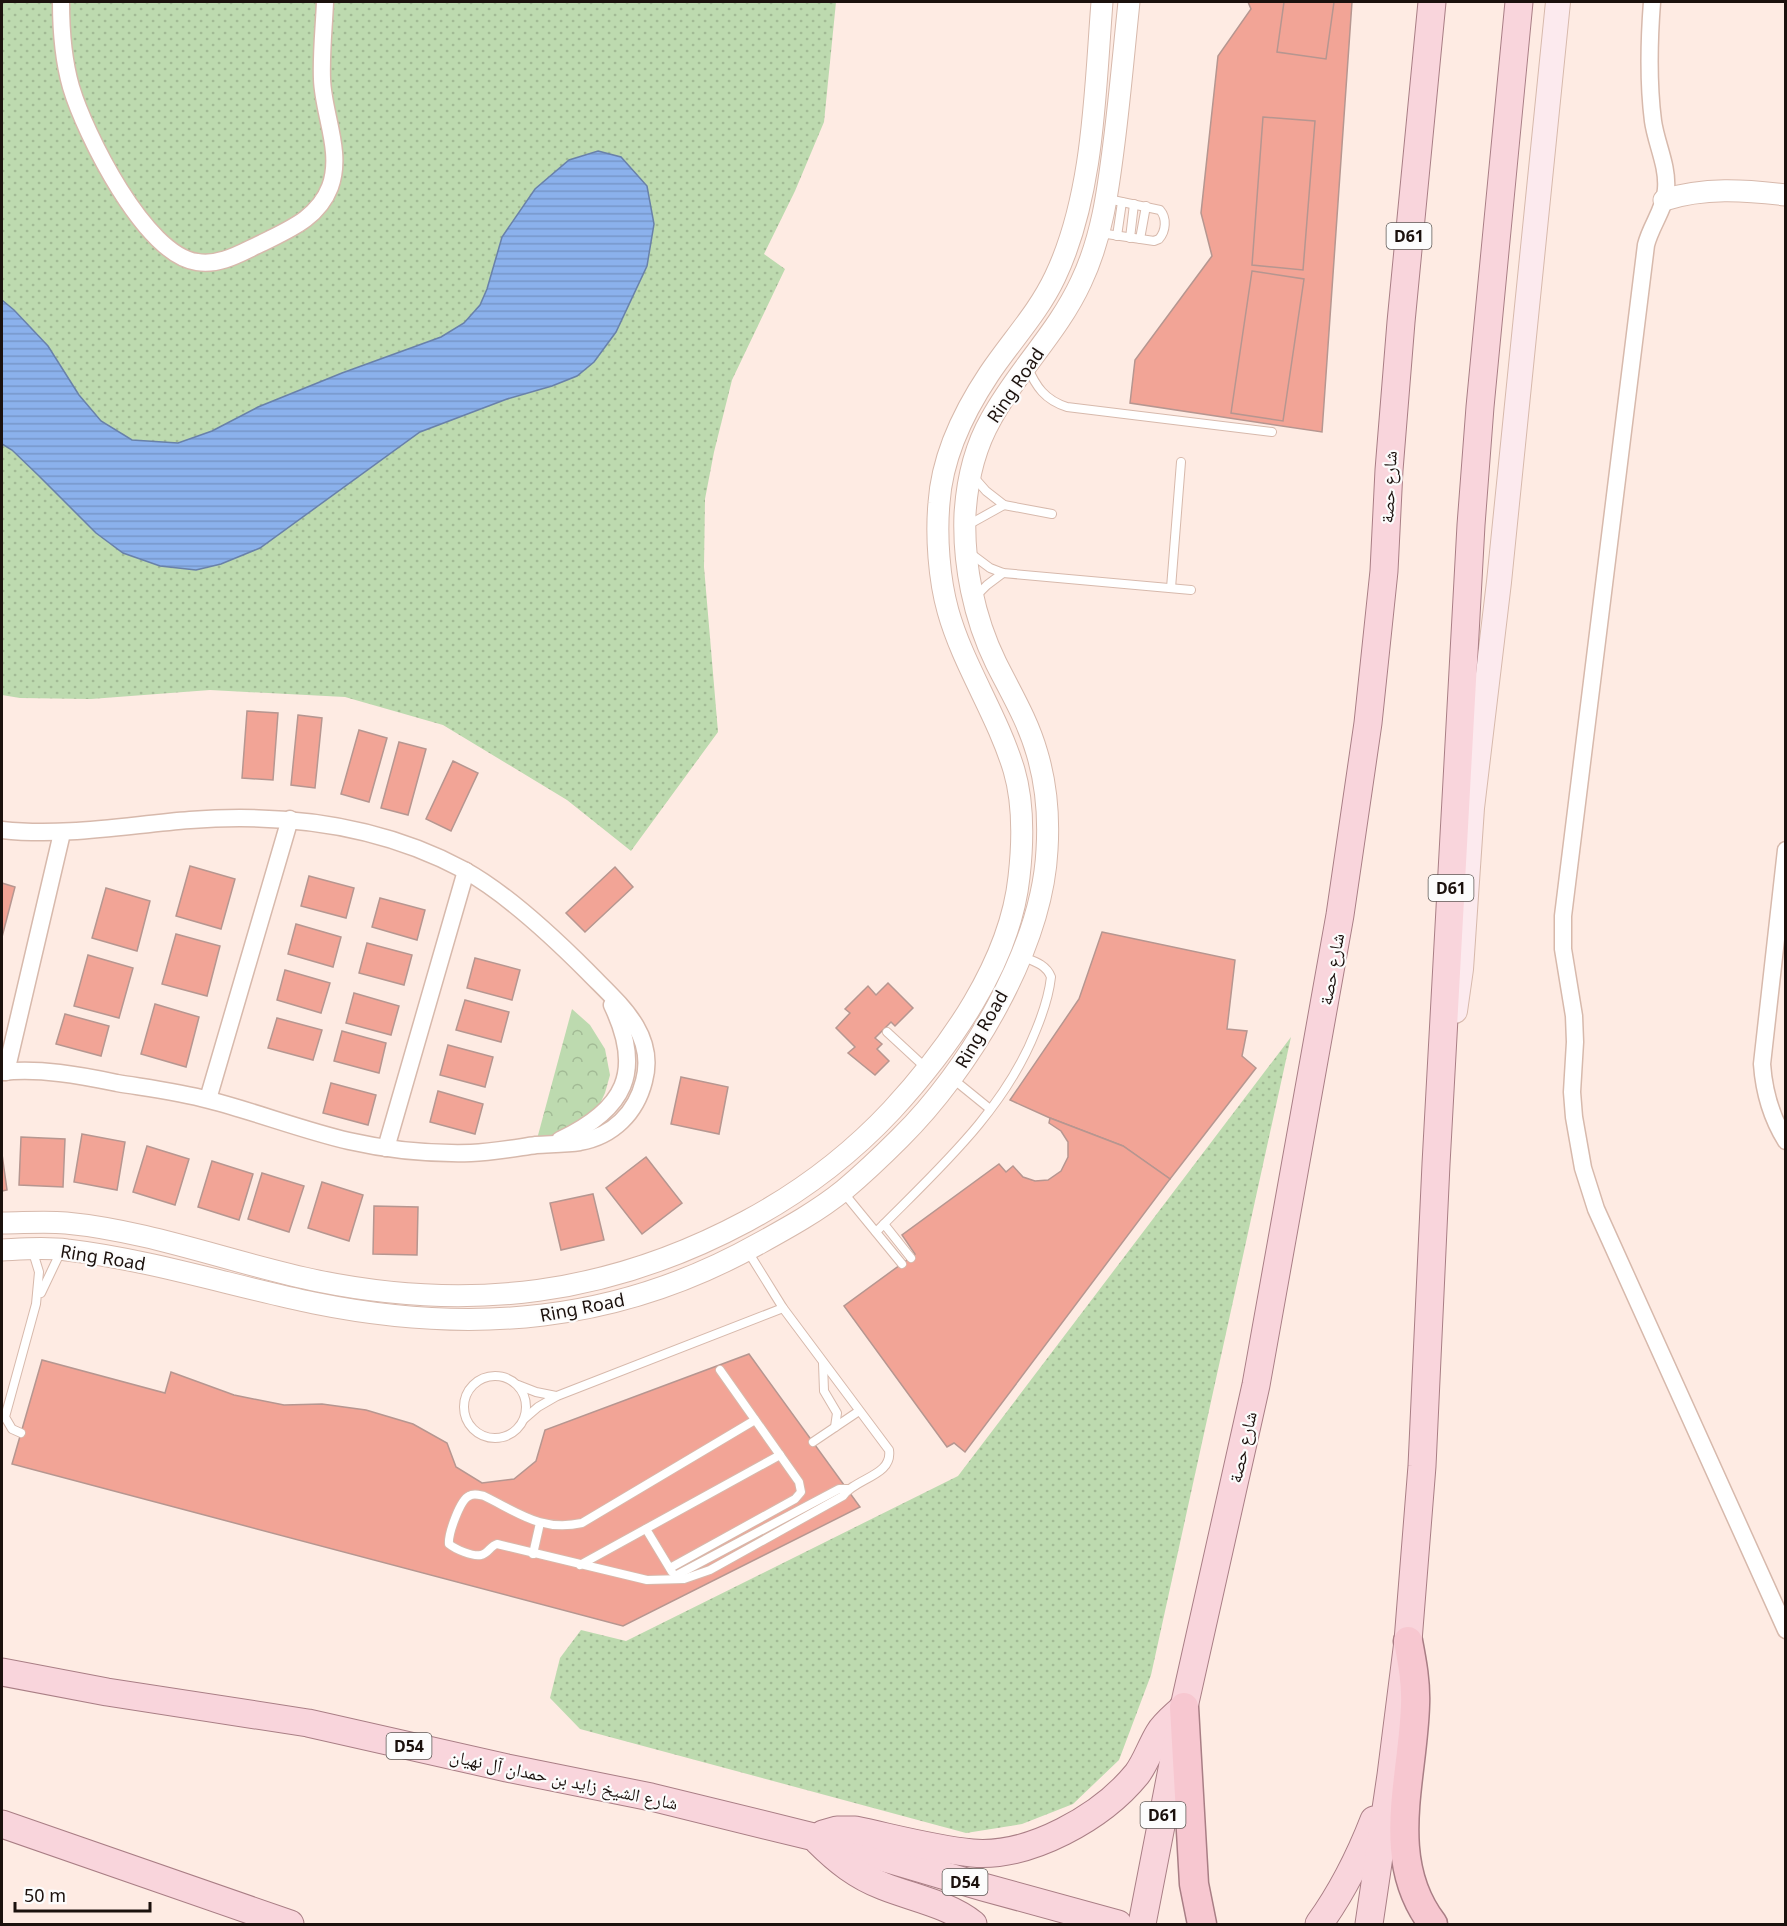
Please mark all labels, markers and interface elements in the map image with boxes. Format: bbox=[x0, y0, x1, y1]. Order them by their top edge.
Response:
road number: D61 bbox=[1386, 223, 1432, 249]
street label: Ring Road bbox=[981, 343, 1049, 427]
street label: شارع حصة bbox=[1374, 450, 1402, 524]
road number: D61 bbox=[1428, 875, 1474, 901]
street label: شارع حصة bbox=[1313, 931, 1349, 1007]
street label: Ring Road bbox=[949, 986, 1013, 1072]
street label: Ring Road bbox=[59, 1238, 147, 1276]
street label: Ring Road bbox=[538, 1287, 626, 1327]
street label: شارع حصة bbox=[1222, 1409, 1262, 1485]
road number: D54 bbox=[386, 1733, 432, 1759]
street label: شارع الشيخ زايد بن حمدان آل نهيان bbox=[447, 1743, 680, 1816]
road number: D61 bbox=[1140, 1802, 1186, 1828]
road number: D54 bbox=[942, 1869, 988, 1895]
scale bar bbox=[15, 1875, 150, 1913]
text: 50 m bbox=[24, 1883, 66, 1907]

